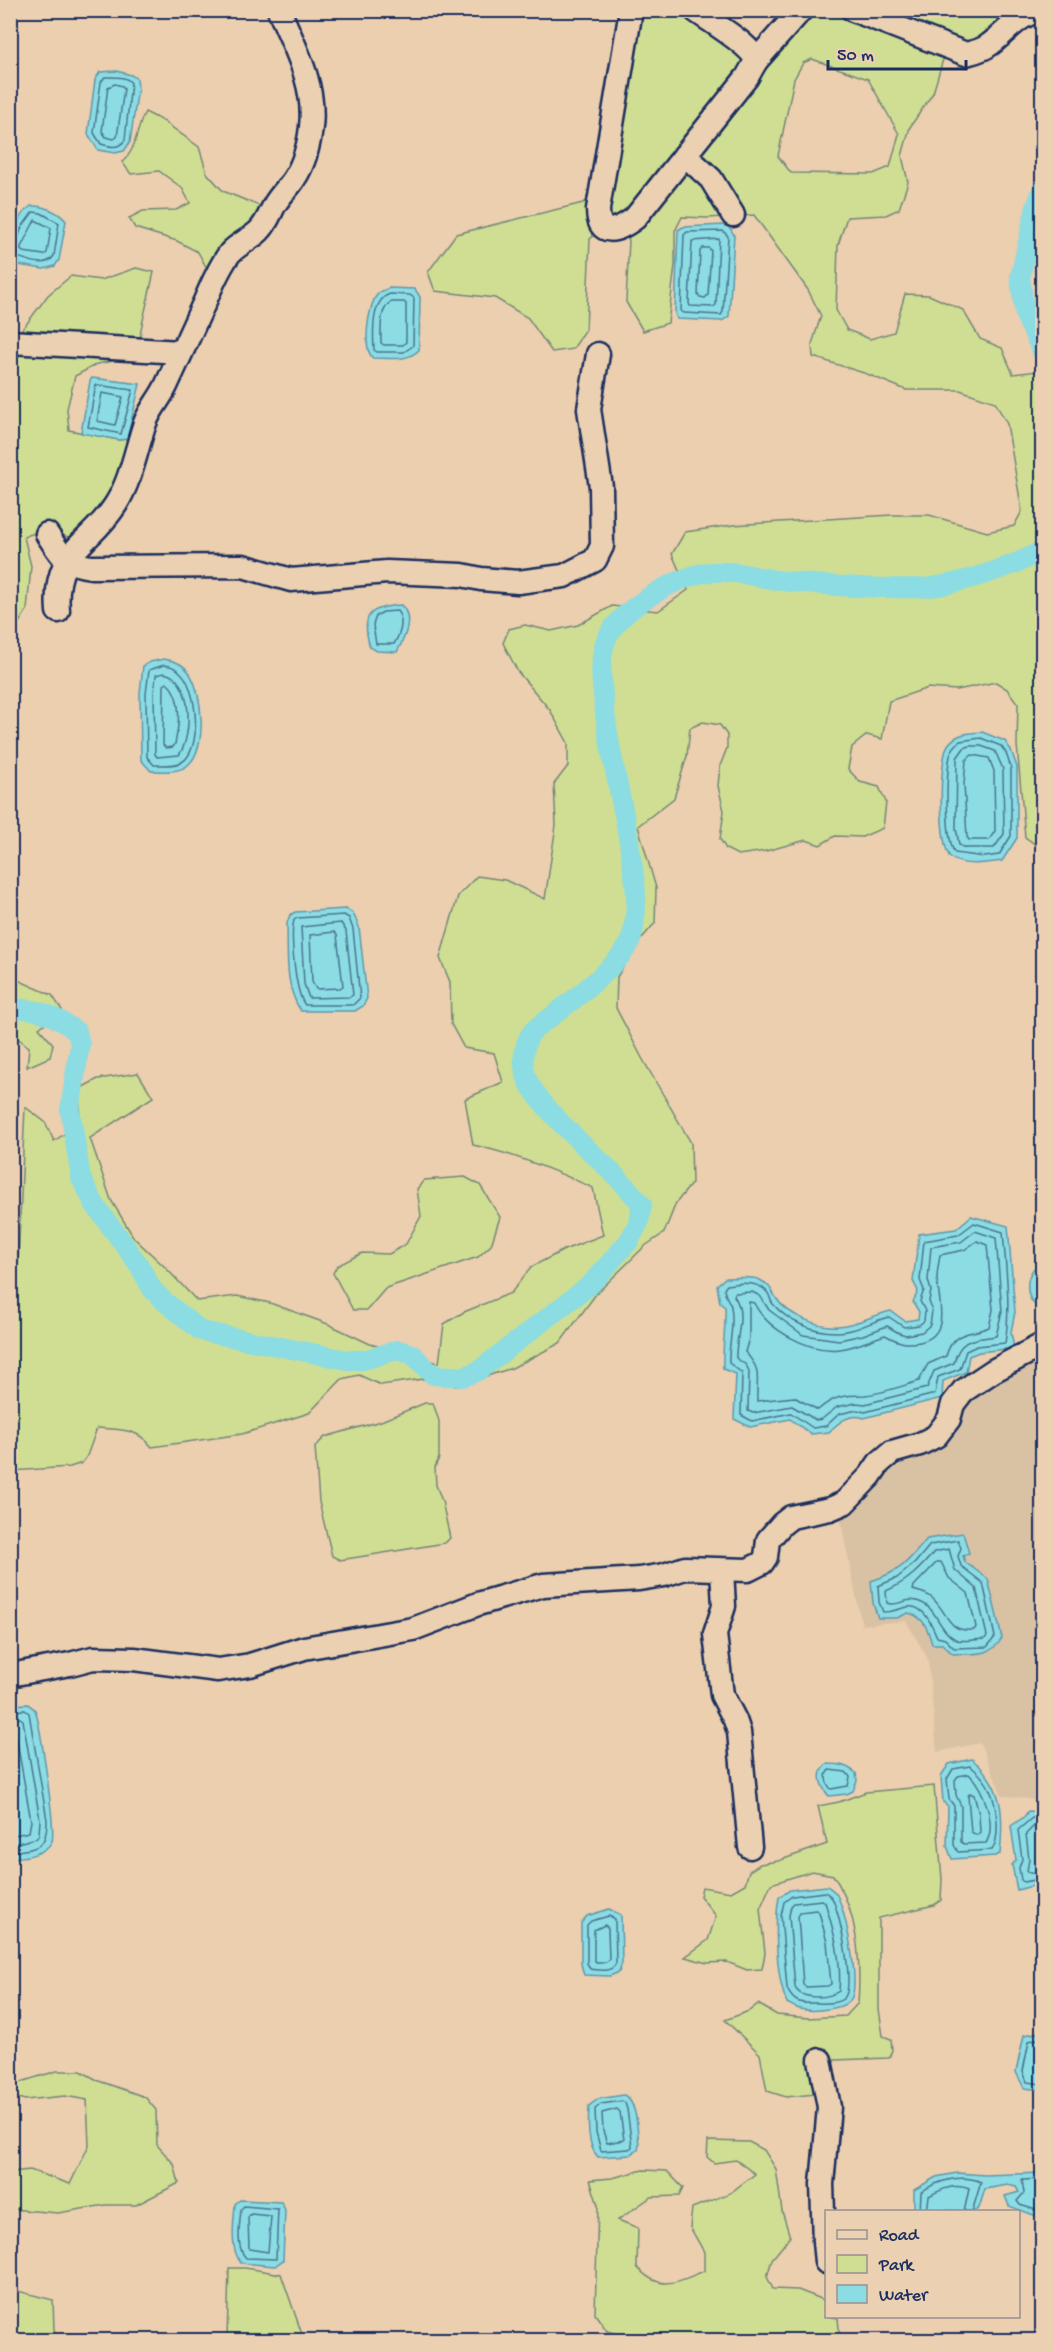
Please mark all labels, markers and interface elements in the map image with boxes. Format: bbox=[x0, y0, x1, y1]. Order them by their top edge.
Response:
scale bar bbox=[828, 33, 966, 71]
text: 50 m bbox=[837, 46, 874, 67]
legend bbox=[825, 2210, 1020, 2318]
text: Road bbox=[879, 2226, 920, 2247]
text: Park bbox=[878, 2256, 915, 2277]
text: Water bbox=[879, 2286, 929, 2307]

